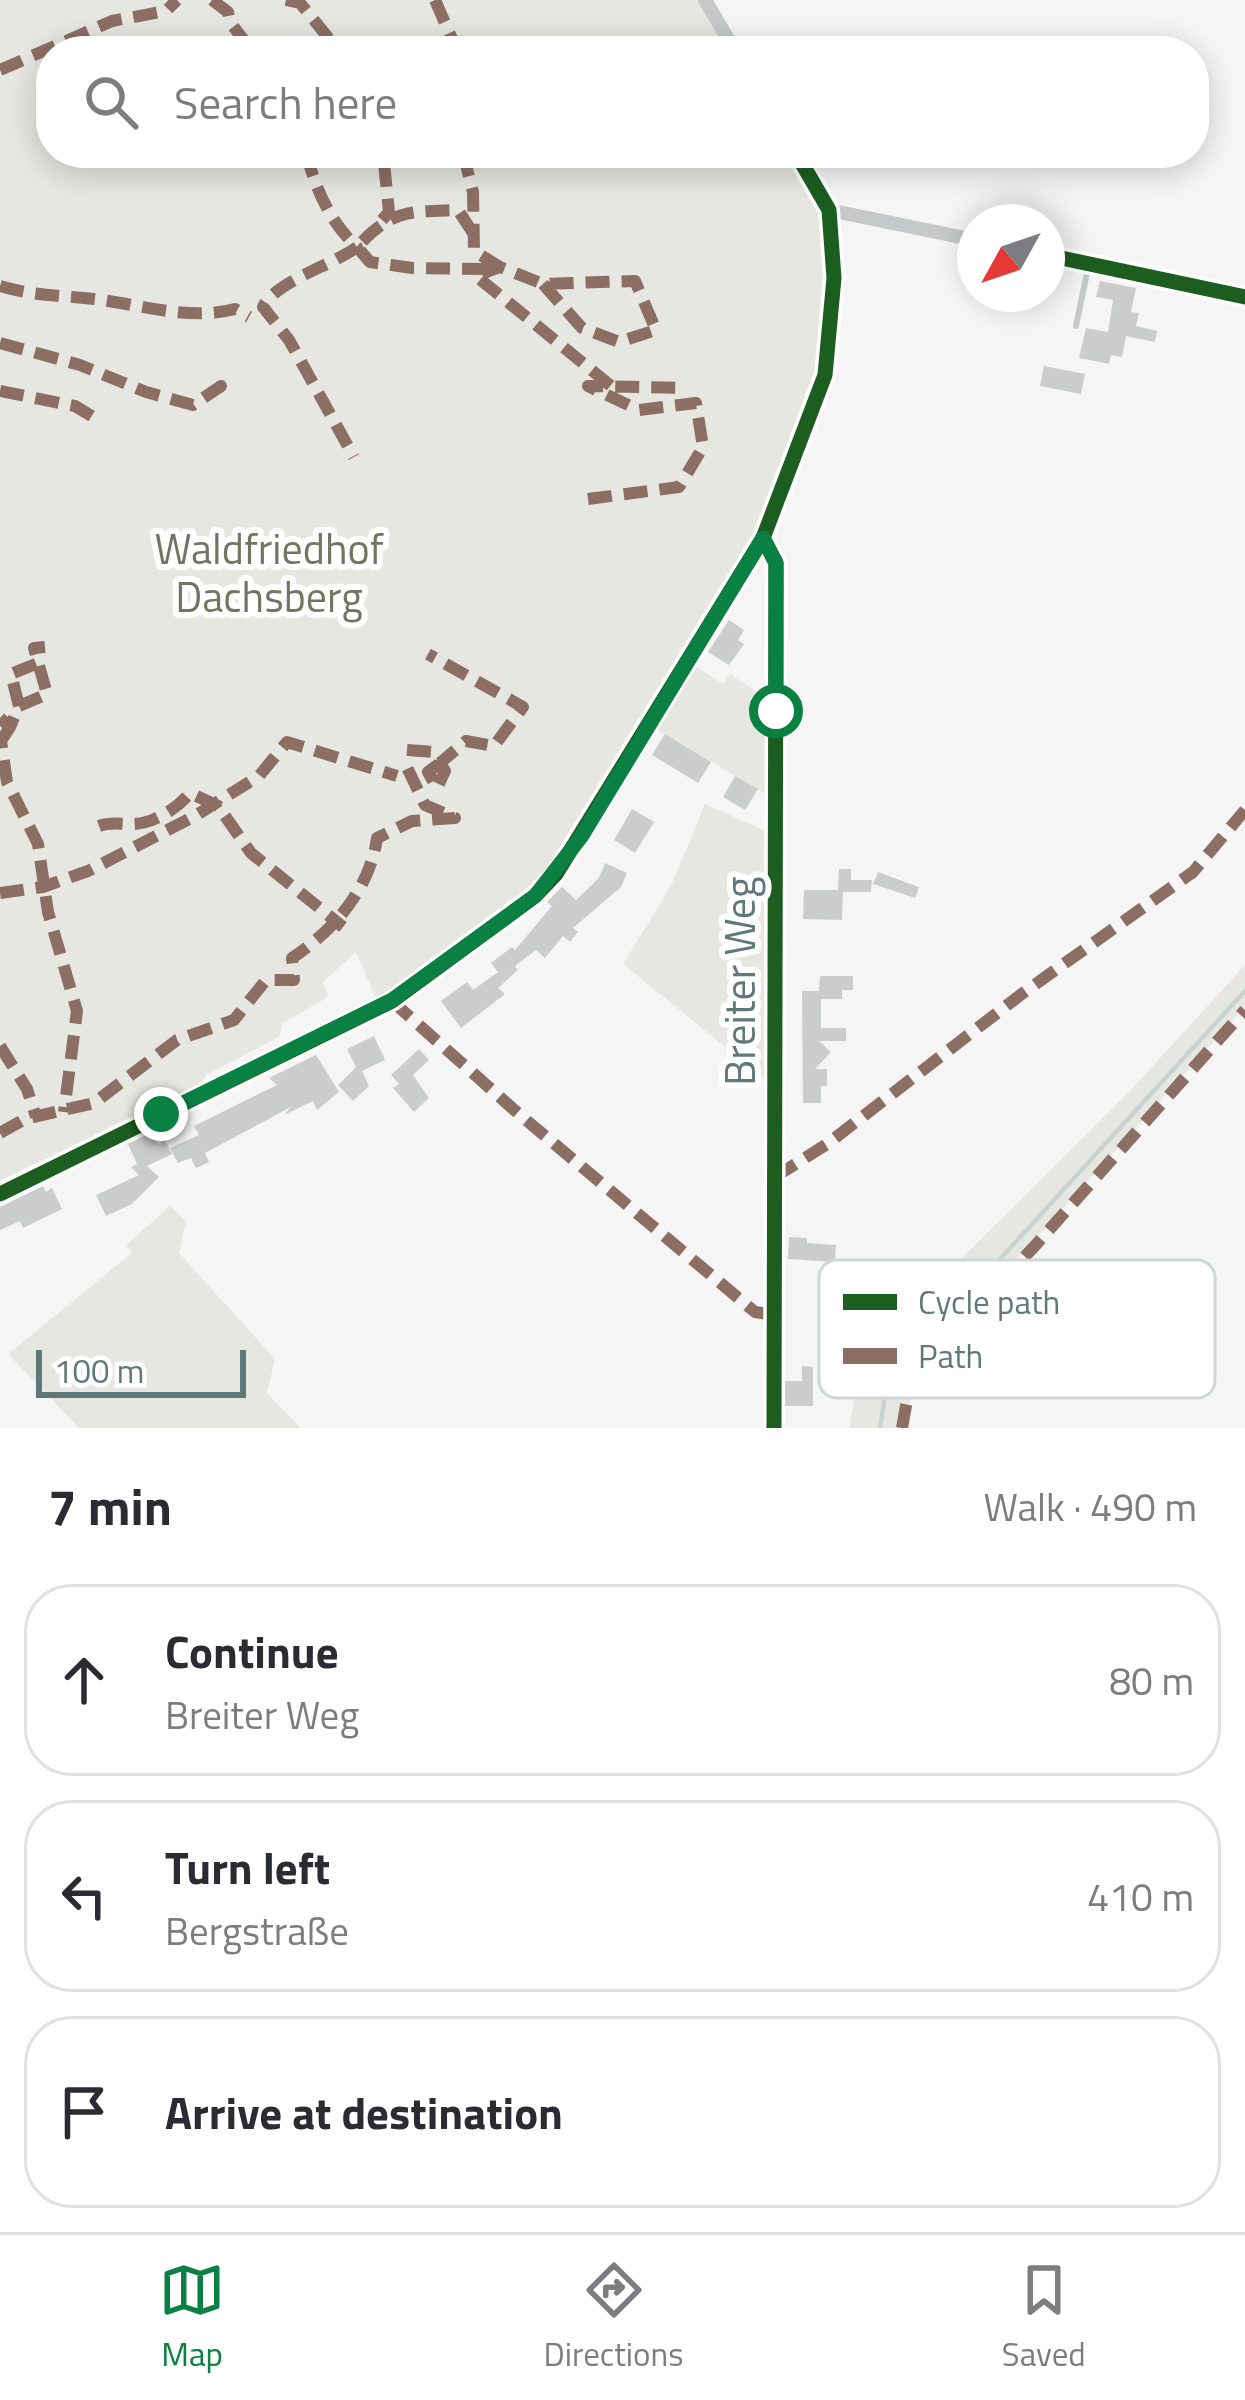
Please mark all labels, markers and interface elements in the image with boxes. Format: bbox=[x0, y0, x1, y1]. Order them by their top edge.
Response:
search box bbox=[36, 36, 1209, 168]
text: Search here bbox=[174, 68, 397, 136]
icon: search bbox=[78, 69, 144, 135]
north arrow bbox=[957, 204, 1065, 312]
park label: Waldfriedhof Dachsberg bbox=[154, 516, 384, 628]
route start bbox=[749, 684, 803, 738]
street label: Breiter Weg bbox=[707, 876, 771, 1086]
route end bbox=[134, 1087, 188, 1141]
legend bbox=[819, 1260, 1215, 1398]
text: Cycle path bbox=[918, 1277, 1060, 1327]
text: Path bbox=[918, 1331, 983, 1381]
scale bar bbox=[36, 1344, 246, 1397]
text: 100 m bbox=[54, 1346, 144, 1396]
text: 7 min bbox=[48, 1467, 172, 1545]
text: Walk · 490 m bbox=[983, 1477, 1197, 1536]
text: Continue bbox=[165, 1617, 339, 1685]
icon: ahead bbox=[51, 1647, 117, 1713]
text: 80 m bbox=[1109, 1651, 1194, 1710]
text: Breiter Weg bbox=[165, 1685, 359, 1744]
text: Turn left bbox=[165, 1833, 330, 1901]
icon: left bbox=[51, 1863, 117, 1929]
text: 410 m bbox=[1087, 1867, 1194, 1926]
text: Bergstraße bbox=[165, 1901, 349, 1960]
text: Arrive at destination bbox=[165, 2078, 563, 2146]
icon: arrive bbox=[51, 2079, 117, 2145]
tab: Map bbox=[159, 2257, 225, 2379]
tab: Directions bbox=[544, 2257, 683, 2379]
tab: Saved bbox=[1002, 2257, 1086, 2379]

